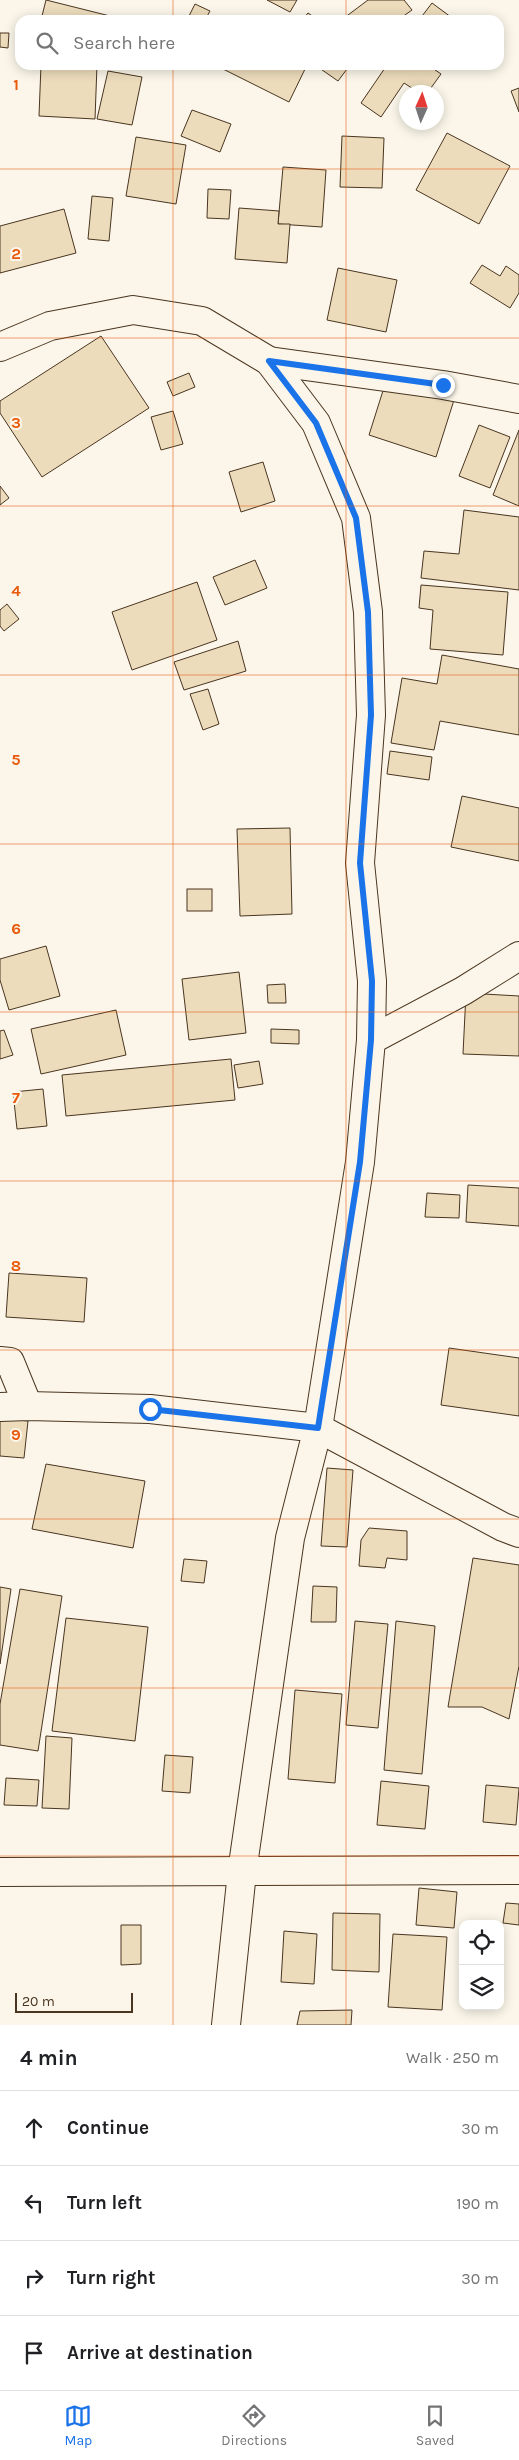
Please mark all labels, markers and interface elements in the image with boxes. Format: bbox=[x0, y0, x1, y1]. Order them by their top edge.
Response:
search box bbox=[15, 15, 504, 70]
icon: search bbox=[33, 29, 61, 57]
text: Search here bbox=[73, 32, 175, 54]
text: 1 bbox=[13, 75, 19, 94]
north arrow bbox=[399, 85, 444, 130]
text: 2 bbox=[11, 244, 21, 263]
route end bbox=[432, 374, 455, 397]
text: 3 bbox=[11, 413, 21, 432]
text: 4 bbox=[11, 581, 21, 600]
text: 5 bbox=[11, 750, 21, 769]
text: 6 bbox=[11, 919, 21, 938]
text: 7 bbox=[12, 1088, 20, 1107]
text: 8 bbox=[11, 1256, 21, 1275]
route start bbox=[139, 1398, 162, 1421]
text: 9 bbox=[11, 1425, 21, 1444]
map controls bbox=[459, 1920, 504, 2010]
button: locate bbox=[459, 1920, 504, 1965]
button: layers bbox=[459, 1965, 504, 2010]
scale bar bbox=[15, 1990, 132, 2013]
text: 20 m bbox=[22, 1993, 55, 2010]
text: 4 min bbox=[20, 2046, 78, 2070]
text: Walk · 250 m bbox=[406, 2048, 499, 2067]
icon: ahead bbox=[20, 2114, 48, 2142]
text: Continue bbox=[67, 2117, 149, 2139]
text: 30 m bbox=[461, 2119, 499, 2138]
icon: left bbox=[20, 2189, 48, 2217]
text: Turn left bbox=[67, 2192, 142, 2214]
text: 190 m bbox=[456, 2194, 499, 2213]
icon: right bbox=[20, 2264, 48, 2292]
text: Turn right bbox=[67, 2267, 156, 2289]
text: 30 m bbox=[461, 2269, 499, 2288]
icon: arrive bbox=[20, 2339, 48, 2367]
text: Arrive at destination bbox=[67, 2342, 253, 2364]
tab: Map bbox=[64, 2402, 92, 2449]
tab: Directions bbox=[221, 2402, 287, 2449]
tab: Saved bbox=[416, 2402, 455, 2449]

